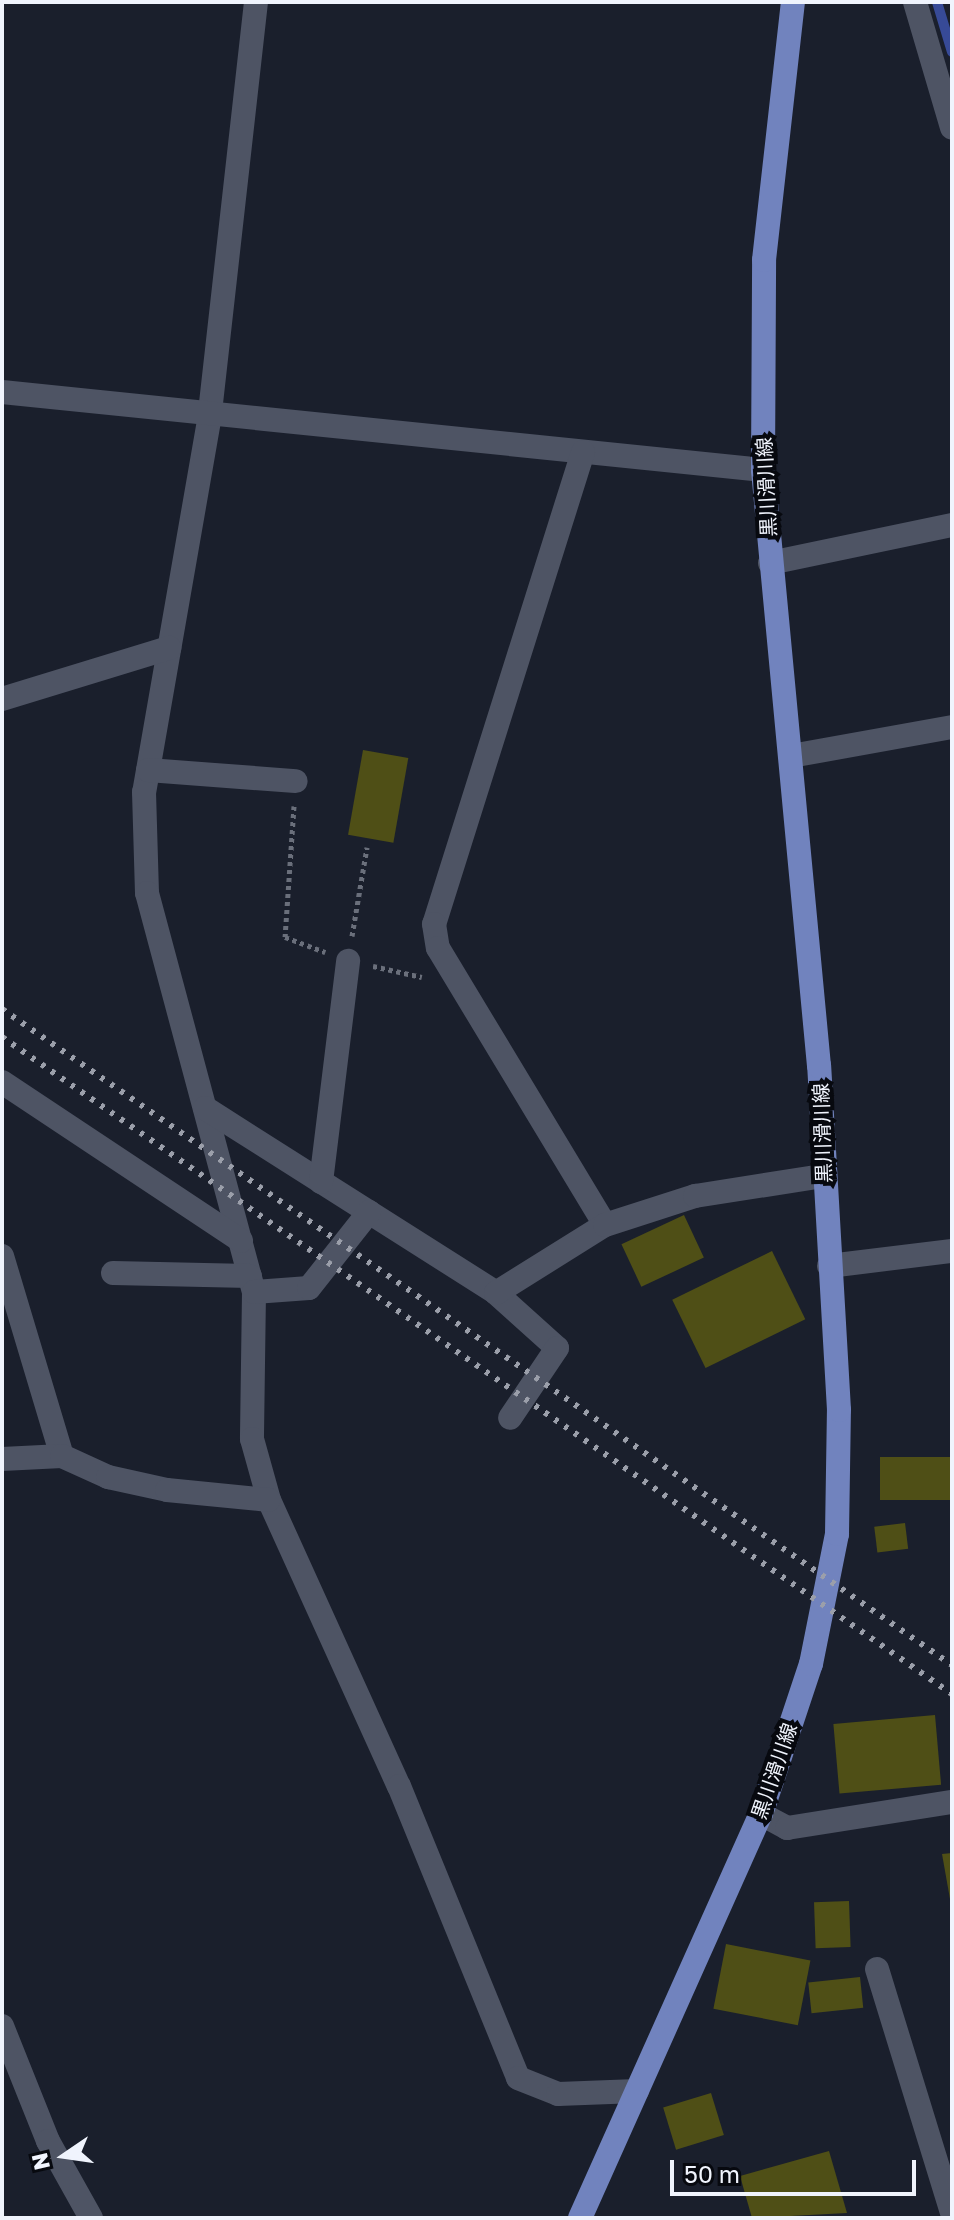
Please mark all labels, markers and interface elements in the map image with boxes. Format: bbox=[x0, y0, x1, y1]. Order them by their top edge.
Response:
street label: 黒川滑川線 bbox=[751, 436, 781, 538]
street label: 黒川滑川線 bbox=[808, 1083, 836, 1183]
street label: 黒川滑川線 bbox=[746, 1720, 802, 1822]
north arrow bbox=[24, 2116, 104, 2196]
scale bar bbox=[674, 2144, 920, 2194]
text: N bbox=[25, 2150, 55, 2173]
text: 50 m bbox=[684, 2159, 740, 2188]

